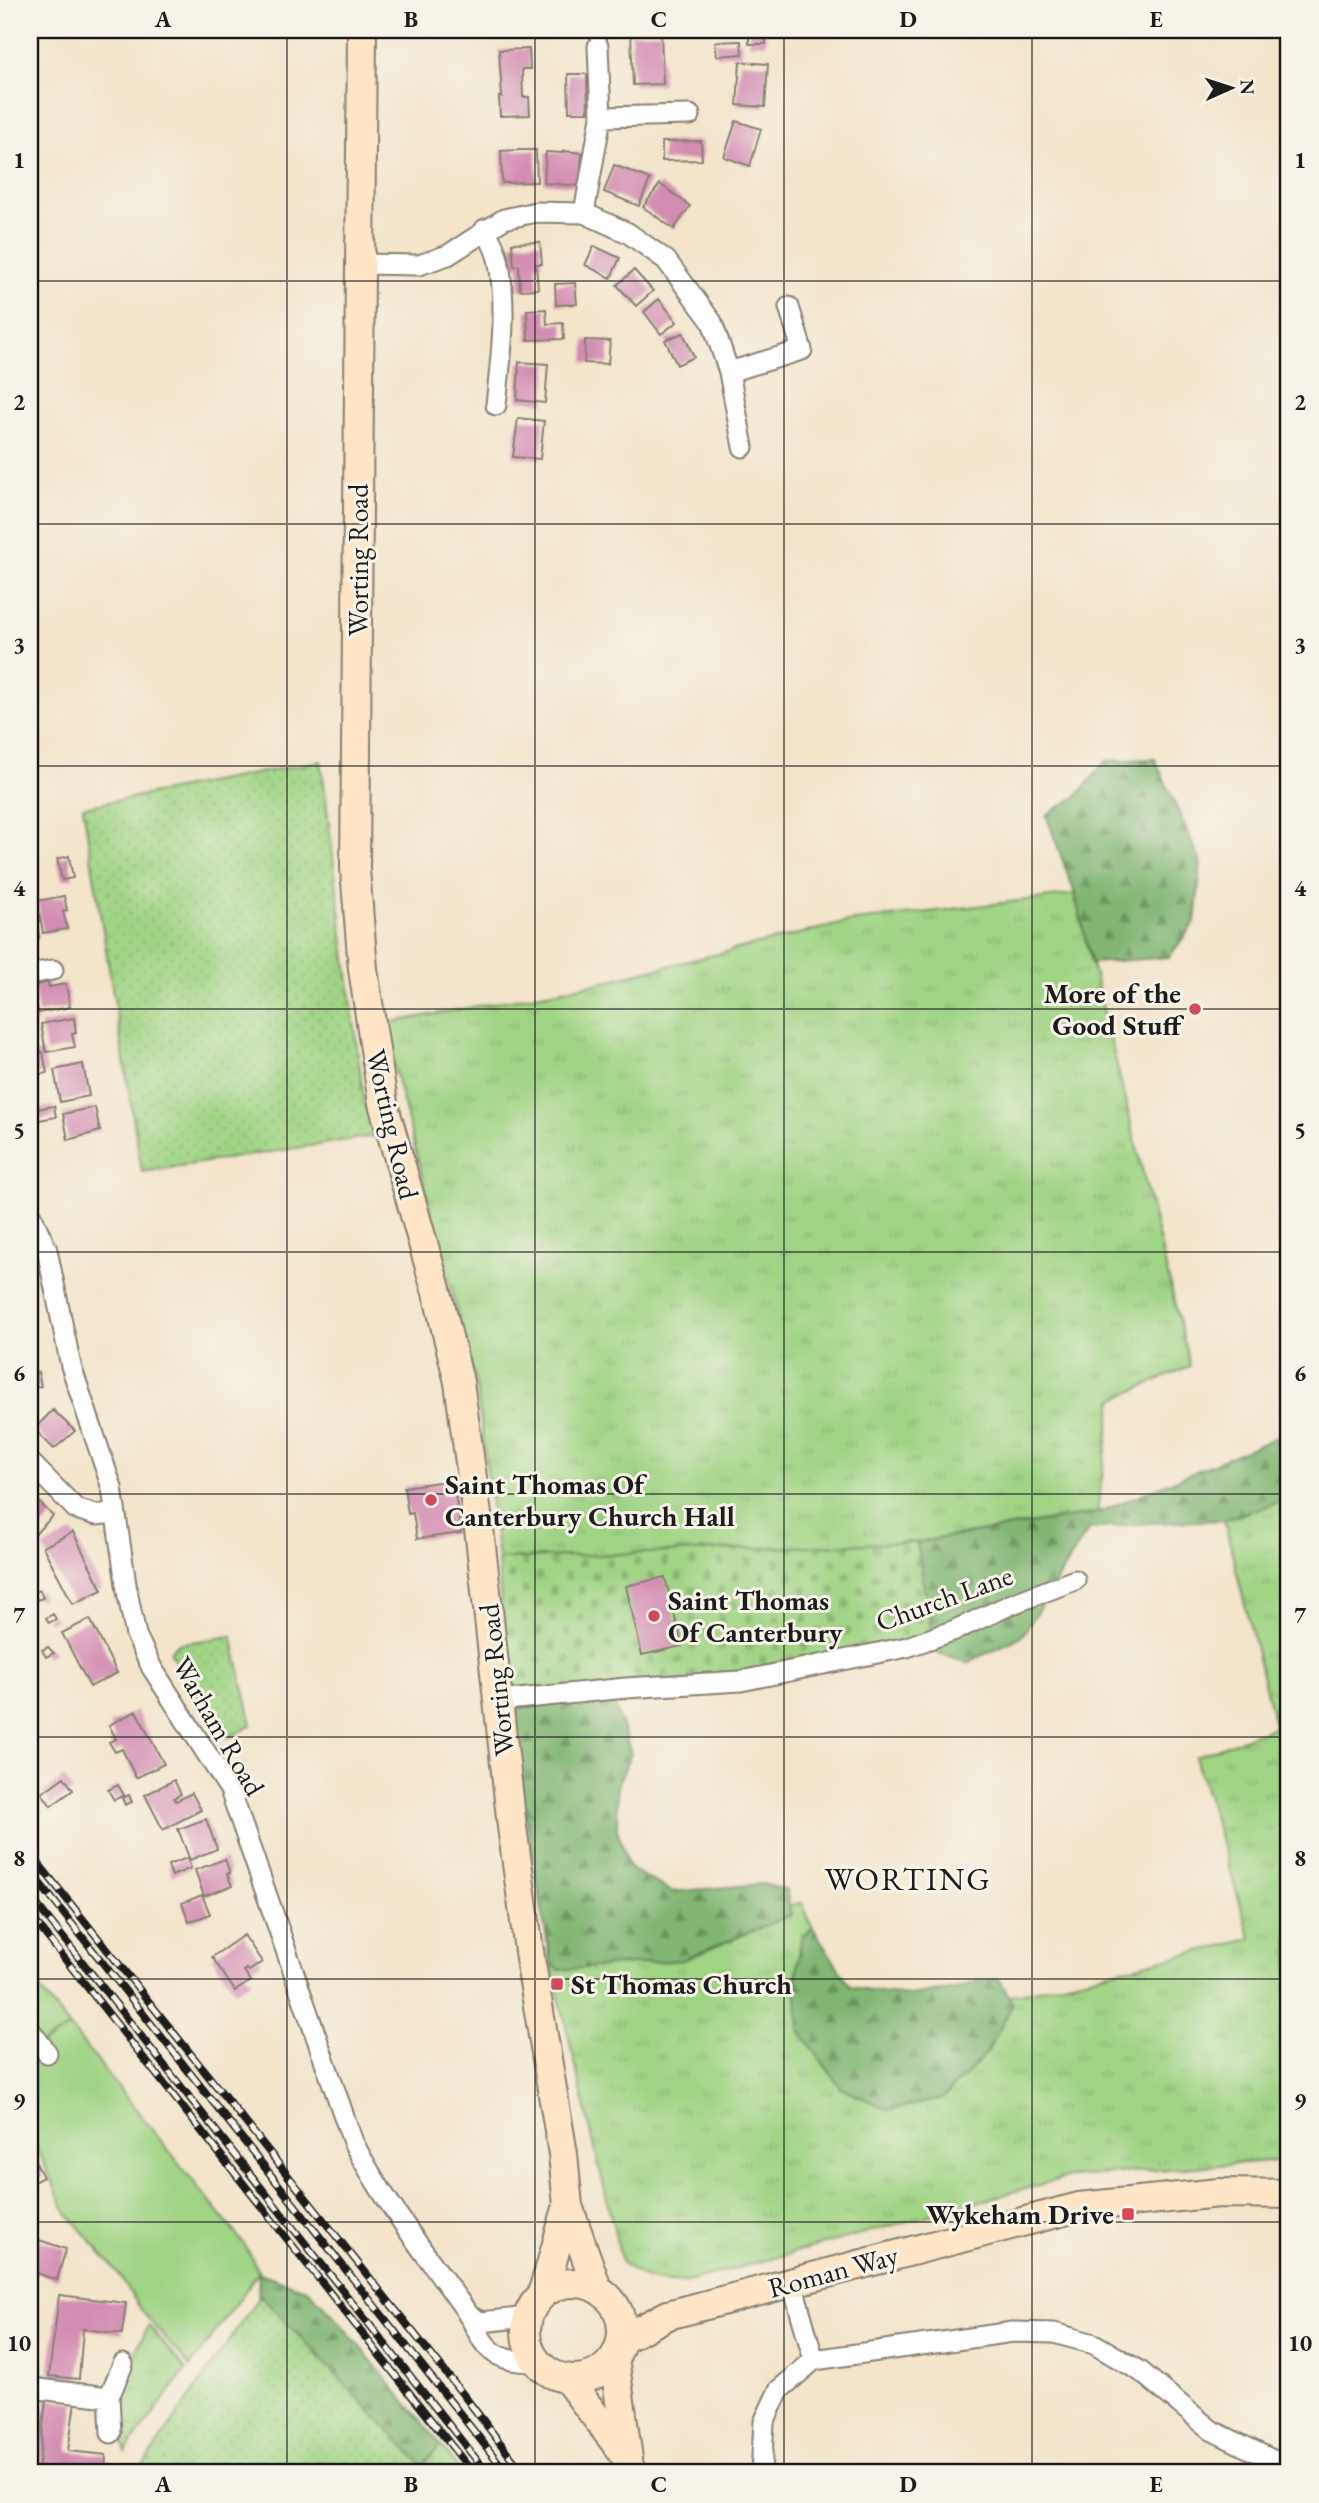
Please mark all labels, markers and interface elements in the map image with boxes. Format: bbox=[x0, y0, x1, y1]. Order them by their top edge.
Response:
text: A bbox=[154, 4, 172, 34]
text: B bbox=[404, 4, 418, 34]
text: C bbox=[651, 4, 667, 34]
text: D bbox=[899, 4, 917, 34]
text: E bbox=[1149, 4, 1163, 34]
north arrow bbox=[1196, 52, 1266, 122]
text: N bbox=[1235, 79, 1260, 96]
text: 1 bbox=[13, 145, 25, 175]
text: 1 bbox=[1294, 145, 1306, 175]
text: 2 bbox=[13, 387, 25, 417]
text: 2 bbox=[1294, 387, 1306, 417]
street label: Worting Road bbox=[340, 483, 376, 636]
text: 3 bbox=[13, 630, 25, 660]
text: 3 bbox=[1294, 630, 1306, 660]
text: 4 bbox=[13, 873, 26, 903]
text: 4 bbox=[1294, 873, 1307, 903]
place label: More of the Good Stuff bbox=[1044, 975, 1184, 1043]
marker: More of the Good Stuff bbox=[1187, 1001, 1203, 1017]
street label: Worting Road bbox=[358, 1045, 428, 1203]
text: 5 bbox=[13, 1115, 25, 1145]
text: 5 bbox=[1294, 1115, 1306, 1145]
text: 6 bbox=[13, 1358, 25, 1388]
text: 6 bbox=[1294, 1358, 1306, 1388]
place label: Saint Thomas Of Canterbury Church Hall bbox=[445, 1466, 735, 1534]
marker: Saint Thomas Of Canterbury Church Hall bbox=[423, 1492, 439, 1508]
street label: Church Lane bbox=[871, 1557, 1017, 1639]
place label: Saint Thomas Of Canterbury bbox=[668, 1582, 843, 1650]
text: 7 bbox=[13, 1600, 26, 1630]
text: 7 bbox=[1294, 1600, 1307, 1630]
street label: Worting Road bbox=[470, 1601, 522, 1758]
marker: Saint Thomas Of Canterbury bbox=[646, 1608, 662, 1624]
street label: Warham Road bbox=[165, 1650, 274, 1803]
text: 8 bbox=[13, 1843, 25, 1873]
text: 8 bbox=[1294, 1843, 1306, 1873]
district label: WORTING bbox=[824, 1858, 992, 1900]
place label: St Thomas Church bbox=[571, 1966, 792, 2002]
marker: St Thomas Church bbox=[549, 1976, 565, 1992]
text: 9 bbox=[13, 2086, 25, 2116]
text: 9 bbox=[1294, 2086, 1306, 2116]
place label: Wykeham Drive bbox=[926, 2196, 1114, 2232]
marker: Wykeham Drive bbox=[1120, 2206, 1136, 2222]
street label: Roman Way bbox=[764, 2236, 903, 2306]
text: 10 bbox=[7, 2328, 31, 2358]
text: 10 bbox=[1288, 2328, 1312, 2358]
text: A bbox=[154, 2469, 172, 2499]
text: B bbox=[404, 2469, 418, 2499]
text: C bbox=[651, 2469, 667, 2499]
text: D bbox=[899, 2469, 917, 2499]
text: E bbox=[1149, 2469, 1163, 2499]

